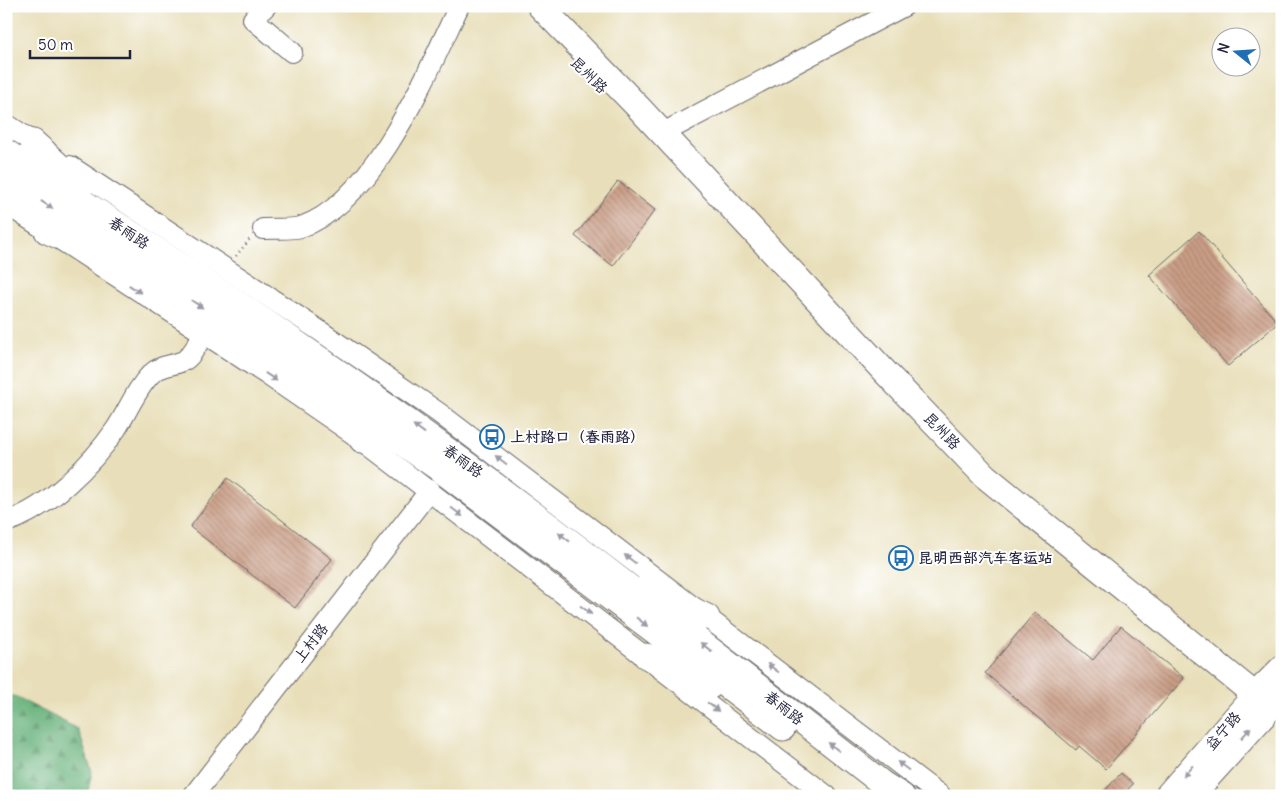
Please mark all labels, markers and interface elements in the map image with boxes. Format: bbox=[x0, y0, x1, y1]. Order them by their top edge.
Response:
scale bar bbox=[30, 28, 130, 60]
north arrow bbox=[1210, 28, 1260, 78]
text: 50 m bbox=[38, 35, 73, 54]
text: N bbox=[1214, 41, 1234, 55]
street label: 昆州路 bbox=[567, 52, 612, 97]
one-way arrow bbox=[40, 200, 54, 209]
street label: 春雨路 bbox=[105, 212, 153, 253]
one-way arrow bbox=[128, 284, 142, 294]
one-way arrow bbox=[190, 299, 204, 309]
one-way arrow bbox=[264, 372, 278, 382]
street label: 昆州路 bbox=[920, 408, 965, 453]
one-way arrow bbox=[413, 424, 426, 435]
bus stop icon: 上村路口（春雨路） bbox=[479, 424, 505, 450]
place label: 上村路口（春雨路） bbox=[510, 427, 645, 446]
street label: 春雨路 bbox=[440, 440, 487, 482]
one-way arrow bbox=[495, 455, 508, 466]
one-way arrow bbox=[450, 506, 463, 517]
one-way arrow bbox=[558, 531, 571, 542]
bus stop icon: 昆明西部汽车客运站 bbox=[888, 545, 914, 571]
place label: 昆明西部汽车客运站 bbox=[918, 548, 1053, 567]
one-way arrow bbox=[624, 553, 637, 564]
one-way arrow bbox=[579, 605, 592, 616]
one-way arrow bbox=[635, 617, 649, 627]
street label: 上村路 bbox=[289, 619, 332, 666]
one-way arrow bbox=[699, 642, 713, 652]
one-way arrow bbox=[767, 662, 780, 673]
street label: 春雨路 bbox=[761, 686, 808, 729]
one-way arrow bbox=[706, 702, 720, 712]
street label: 益宁路 bbox=[1201, 707, 1245, 754]
one-way arrow bbox=[1240, 727, 1252, 739]
one-way arrow bbox=[828, 741, 841, 752]
one-way arrow bbox=[897, 761, 910, 772]
one-way arrow bbox=[1183, 765, 1194, 778]

